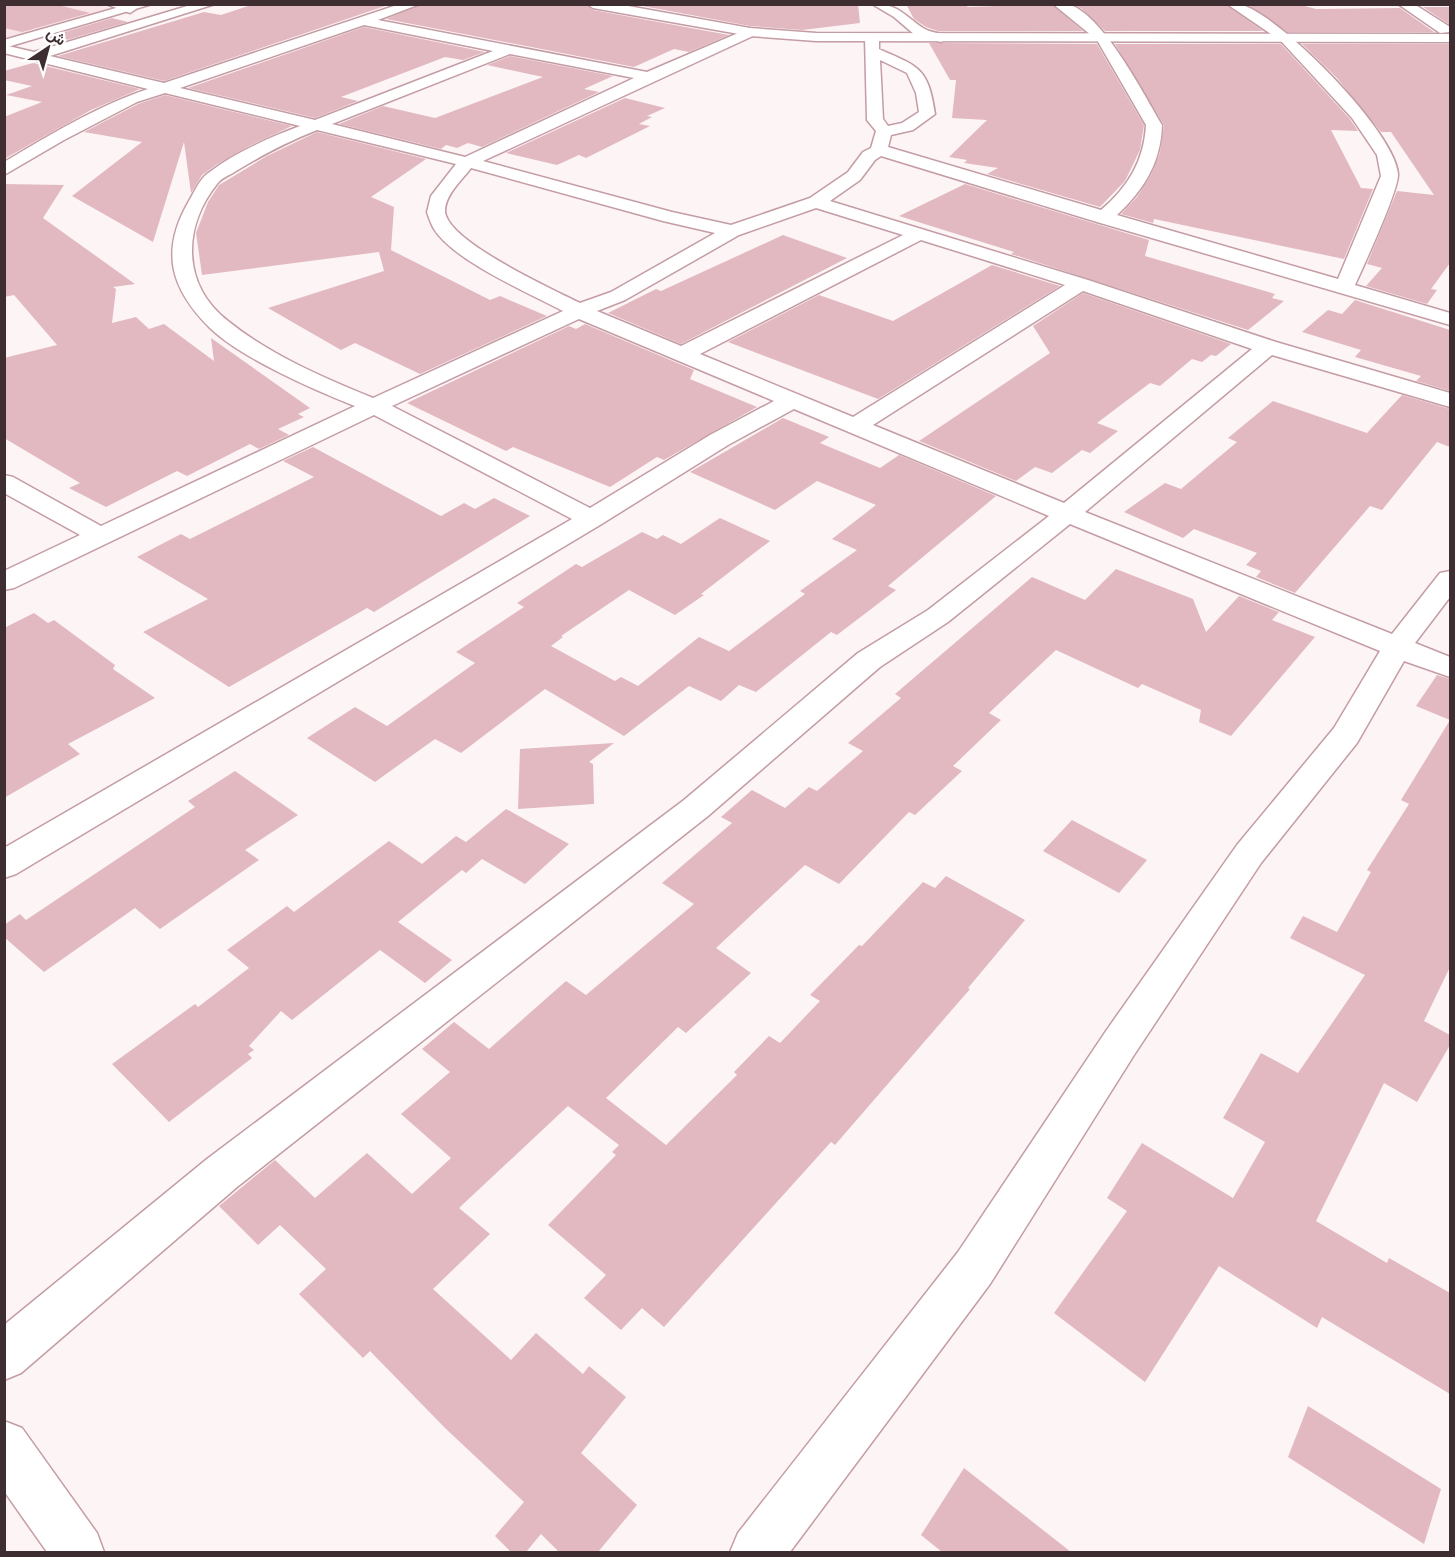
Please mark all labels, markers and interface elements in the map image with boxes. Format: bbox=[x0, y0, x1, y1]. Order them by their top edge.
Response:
north arrow bbox=[18, 18, 78, 78]
text: ش bbox=[43, 22, 70, 50]

